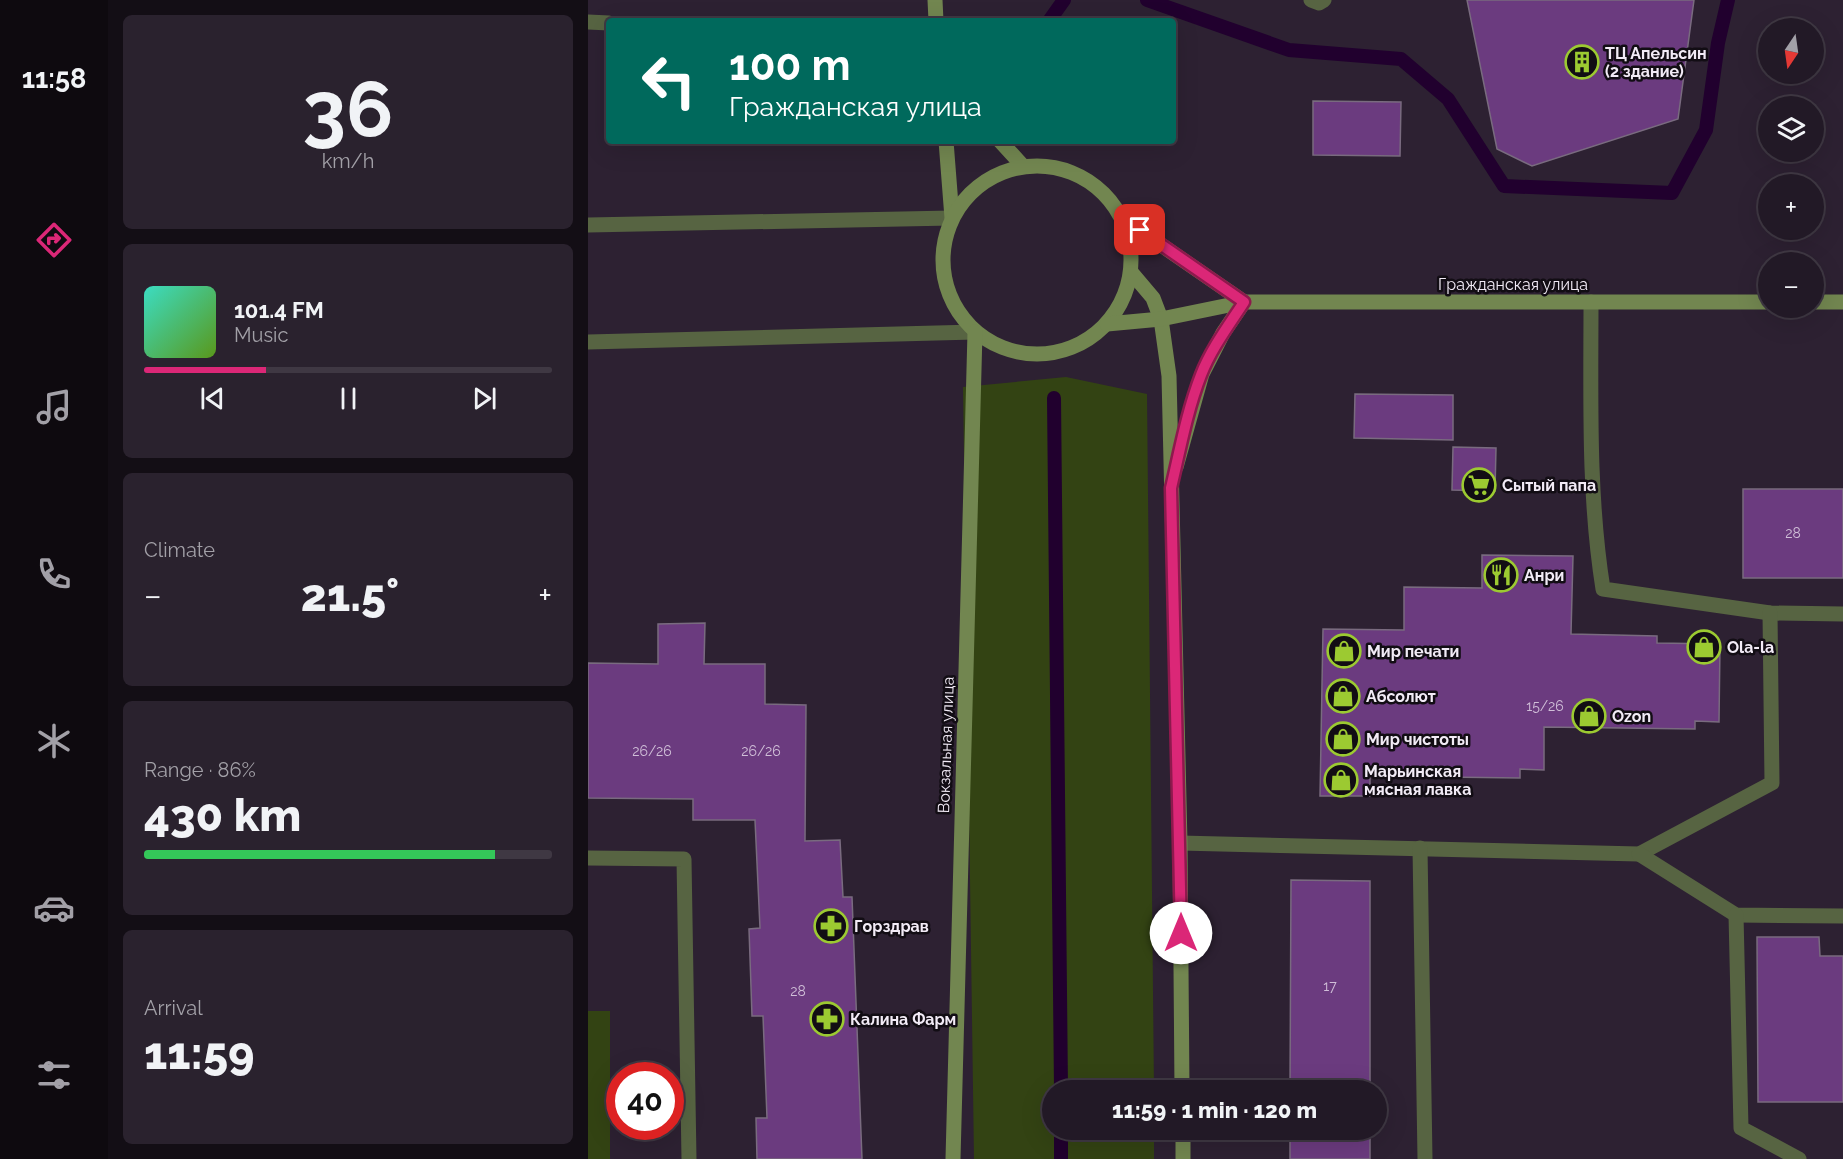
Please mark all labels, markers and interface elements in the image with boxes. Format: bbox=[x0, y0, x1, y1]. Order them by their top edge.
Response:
north arrow bbox=[1758, 18, 1824, 84]
map controls bbox=[1758, 18, 1824, 318]
text: 100 m bbox=[729, 41, 851, 90]
icon: left bbox=[630, 42, 708, 120]
building icon: ТЦ Апельсин (2 здание) bbox=[1564, 44, 1600, 80]
place label: ТЦ Апельсин (2 здание) bbox=[1605, 44, 1707, 81]
text: 11:58 bbox=[22, 63, 86, 94]
text: 36 bbox=[303, 64, 393, 155]
text: Гражданская улица bbox=[729, 91, 982, 122]
button: layers bbox=[1758, 96, 1824, 162]
text: km/h bbox=[322, 149, 374, 173]
button: + bbox=[1758, 174, 1824, 240]
pin bbox=[1114, 204, 1165, 255]
icon: arrive bbox=[1123, 213, 1156, 246]
icon: directions bbox=[33, 219, 75, 261]
button: − bbox=[1758, 252, 1824, 318]
street label: Гражданская улица bbox=[1438, 275, 1588, 294]
text: 101.4 FM bbox=[234, 297, 324, 323]
text: Music bbox=[234, 323, 288, 347]
icon: previous bbox=[196, 382, 229, 415]
icon: pause bbox=[332, 382, 365, 415]
icon: next bbox=[468, 382, 501, 415]
icon: music bbox=[33, 386, 75, 428]
supermarket icon: Сытый папа bbox=[1461, 467, 1497, 503]
place label: Сытый папа bbox=[1502, 476, 1596, 495]
house number: 28 bbox=[1785, 525, 1801, 541]
text: Climate bbox=[144, 538, 215, 562]
icon: phone bbox=[33, 553, 75, 595]
restaurant icon: Анри bbox=[1483, 557, 1519, 593]
place label: Анри bbox=[1524, 566, 1564, 585]
text: 21.5° bbox=[301, 569, 399, 622]
text: − bbox=[144, 576, 162, 615]
text: + bbox=[538, 576, 552, 615]
shop icon: Ola-la bbox=[1686, 629, 1722, 665]
shop icon: Мир печати bbox=[1326, 633, 1362, 669]
place label: Ola-la bbox=[1727, 638, 1774, 657]
place label: Мир печати bbox=[1367, 642, 1459, 661]
street label: Вокзальная улица bbox=[934, 676, 958, 814]
shop icon: Абсолют bbox=[1325, 678, 1361, 714]
place label: Абсолют bbox=[1366, 687, 1436, 706]
house number: 15/26 bbox=[1526, 698, 1564, 714]
shop icon: Ozon bbox=[1571, 698, 1607, 734]
place label: Ozon bbox=[1612, 707, 1651, 726]
icon: climate bbox=[33, 720, 75, 762]
shop icon: Мир чистоты bbox=[1325, 721, 1361, 757]
place label: Мир чистоты bbox=[1366, 730, 1469, 749]
house number: 26/26 bbox=[632, 743, 672, 759]
house number: 26/26 bbox=[741, 743, 781, 759]
text: Range · 86% bbox=[144, 758, 256, 782]
shop icon: Марьинская мясная лавка bbox=[1323, 762, 1359, 798]
place label: Марьинская мясная лавка bbox=[1364, 762, 1471, 799]
text: 430 km bbox=[144, 789, 301, 842]
icon: car bbox=[33, 887, 75, 929]
position arrow bbox=[1149, 901, 1213, 965]
pharmacy icon: Горздрав bbox=[813, 908, 849, 944]
place label: Горздрав bbox=[854, 917, 929, 936]
house number: 17 bbox=[1323, 978, 1337, 994]
house number: 28 bbox=[790, 983, 806, 999]
text: Arrival bbox=[144, 996, 203, 1020]
pharmacy icon: Калина Фарм bbox=[809, 1001, 845, 1037]
place label: Калина Фарм bbox=[850, 1010, 956, 1029]
text: 11:59 bbox=[144, 1027, 255, 1080]
icon: filters bbox=[33, 1054, 75, 1096]
speed limit sign: 40 bbox=[606, 1062, 684, 1140]
text: 11:59 · 1 min · 120 m bbox=[1112, 1097, 1317, 1123]

